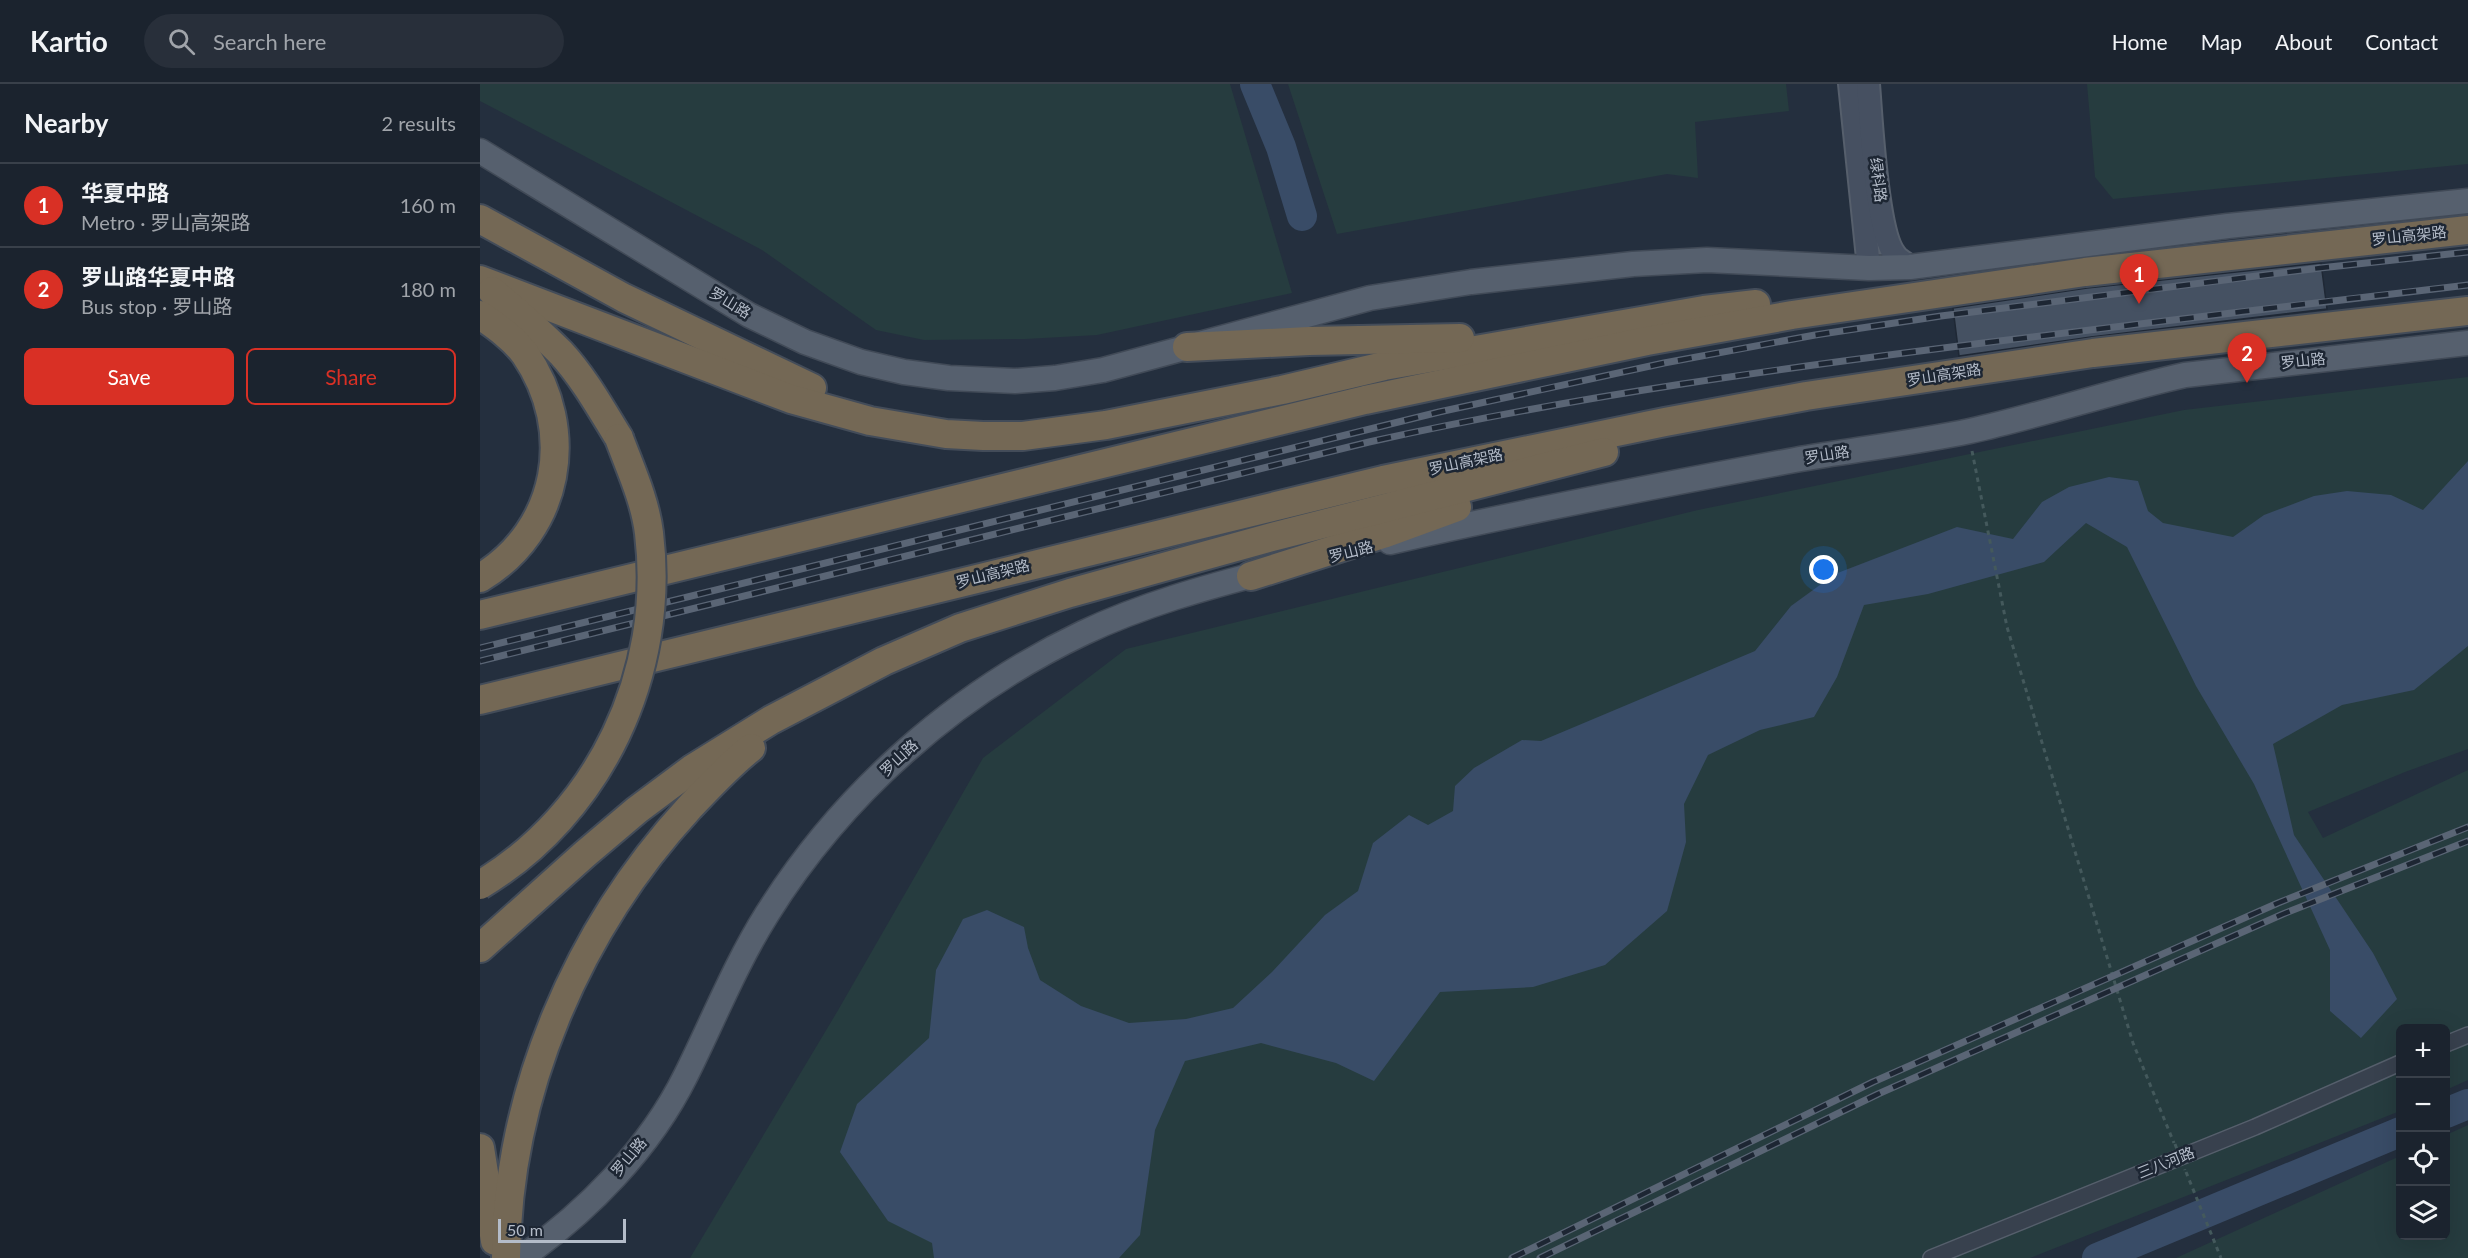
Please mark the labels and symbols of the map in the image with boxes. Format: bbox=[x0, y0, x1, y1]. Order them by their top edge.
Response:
street label: 绿科路 bbox=[1867, 156, 1891, 203]
street label: 罗山高架路 bbox=[2371, 222, 2447, 248]
pin: 1 bbox=[2120, 254, 2158, 304]
street label: 罗山路 bbox=[707, 283, 754, 321]
pin: 2 bbox=[2228, 334, 2266, 383]
street label: 罗山路 bbox=[2280, 349, 2326, 371]
street label: 罗山高架路 bbox=[1905, 359, 1982, 389]
street label: 罗山路 bbox=[1803, 442, 1850, 466]
street label: 罗山高架路 bbox=[1427, 444, 1504, 478]
street label: 罗山路 bbox=[1327, 537, 1375, 565]
street label: 罗山高架路 bbox=[954, 555, 1031, 591]
your location bbox=[1809, 555, 1838, 584]
street label: 罗山路 bbox=[876, 735, 921, 779]
street label: 罗山路 bbox=[607, 1133, 650, 1179]
street label: 三八河路 bbox=[2134, 1142, 2197, 1182]
scale bar bbox=[498, 1216, 626, 1244]

